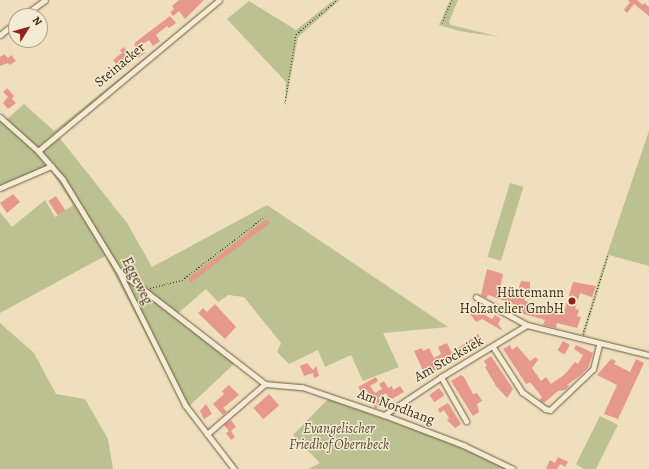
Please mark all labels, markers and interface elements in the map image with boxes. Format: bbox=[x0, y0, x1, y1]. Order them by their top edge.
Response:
north arrow bbox=[8, 8, 48, 48]
text: N bbox=[29, 13, 46, 29]
street label: Steinacker bbox=[91, 39, 149, 91]
street label: Eggeweg bbox=[118, 255, 156, 307]
place label: Hüttemann Holzatelier GmbH bbox=[460, 285, 564, 318]
marker: Hüttemann Holzatelier GmbH bbox=[567, 296, 577, 306]
street label: Am Stocksiek bbox=[411, 332, 487, 386]
street label: Am Nordhang bbox=[355, 385, 437, 429]
park label: Evangelischer Friedhof Obernbeck bbox=[289, 421, 389, 454]

